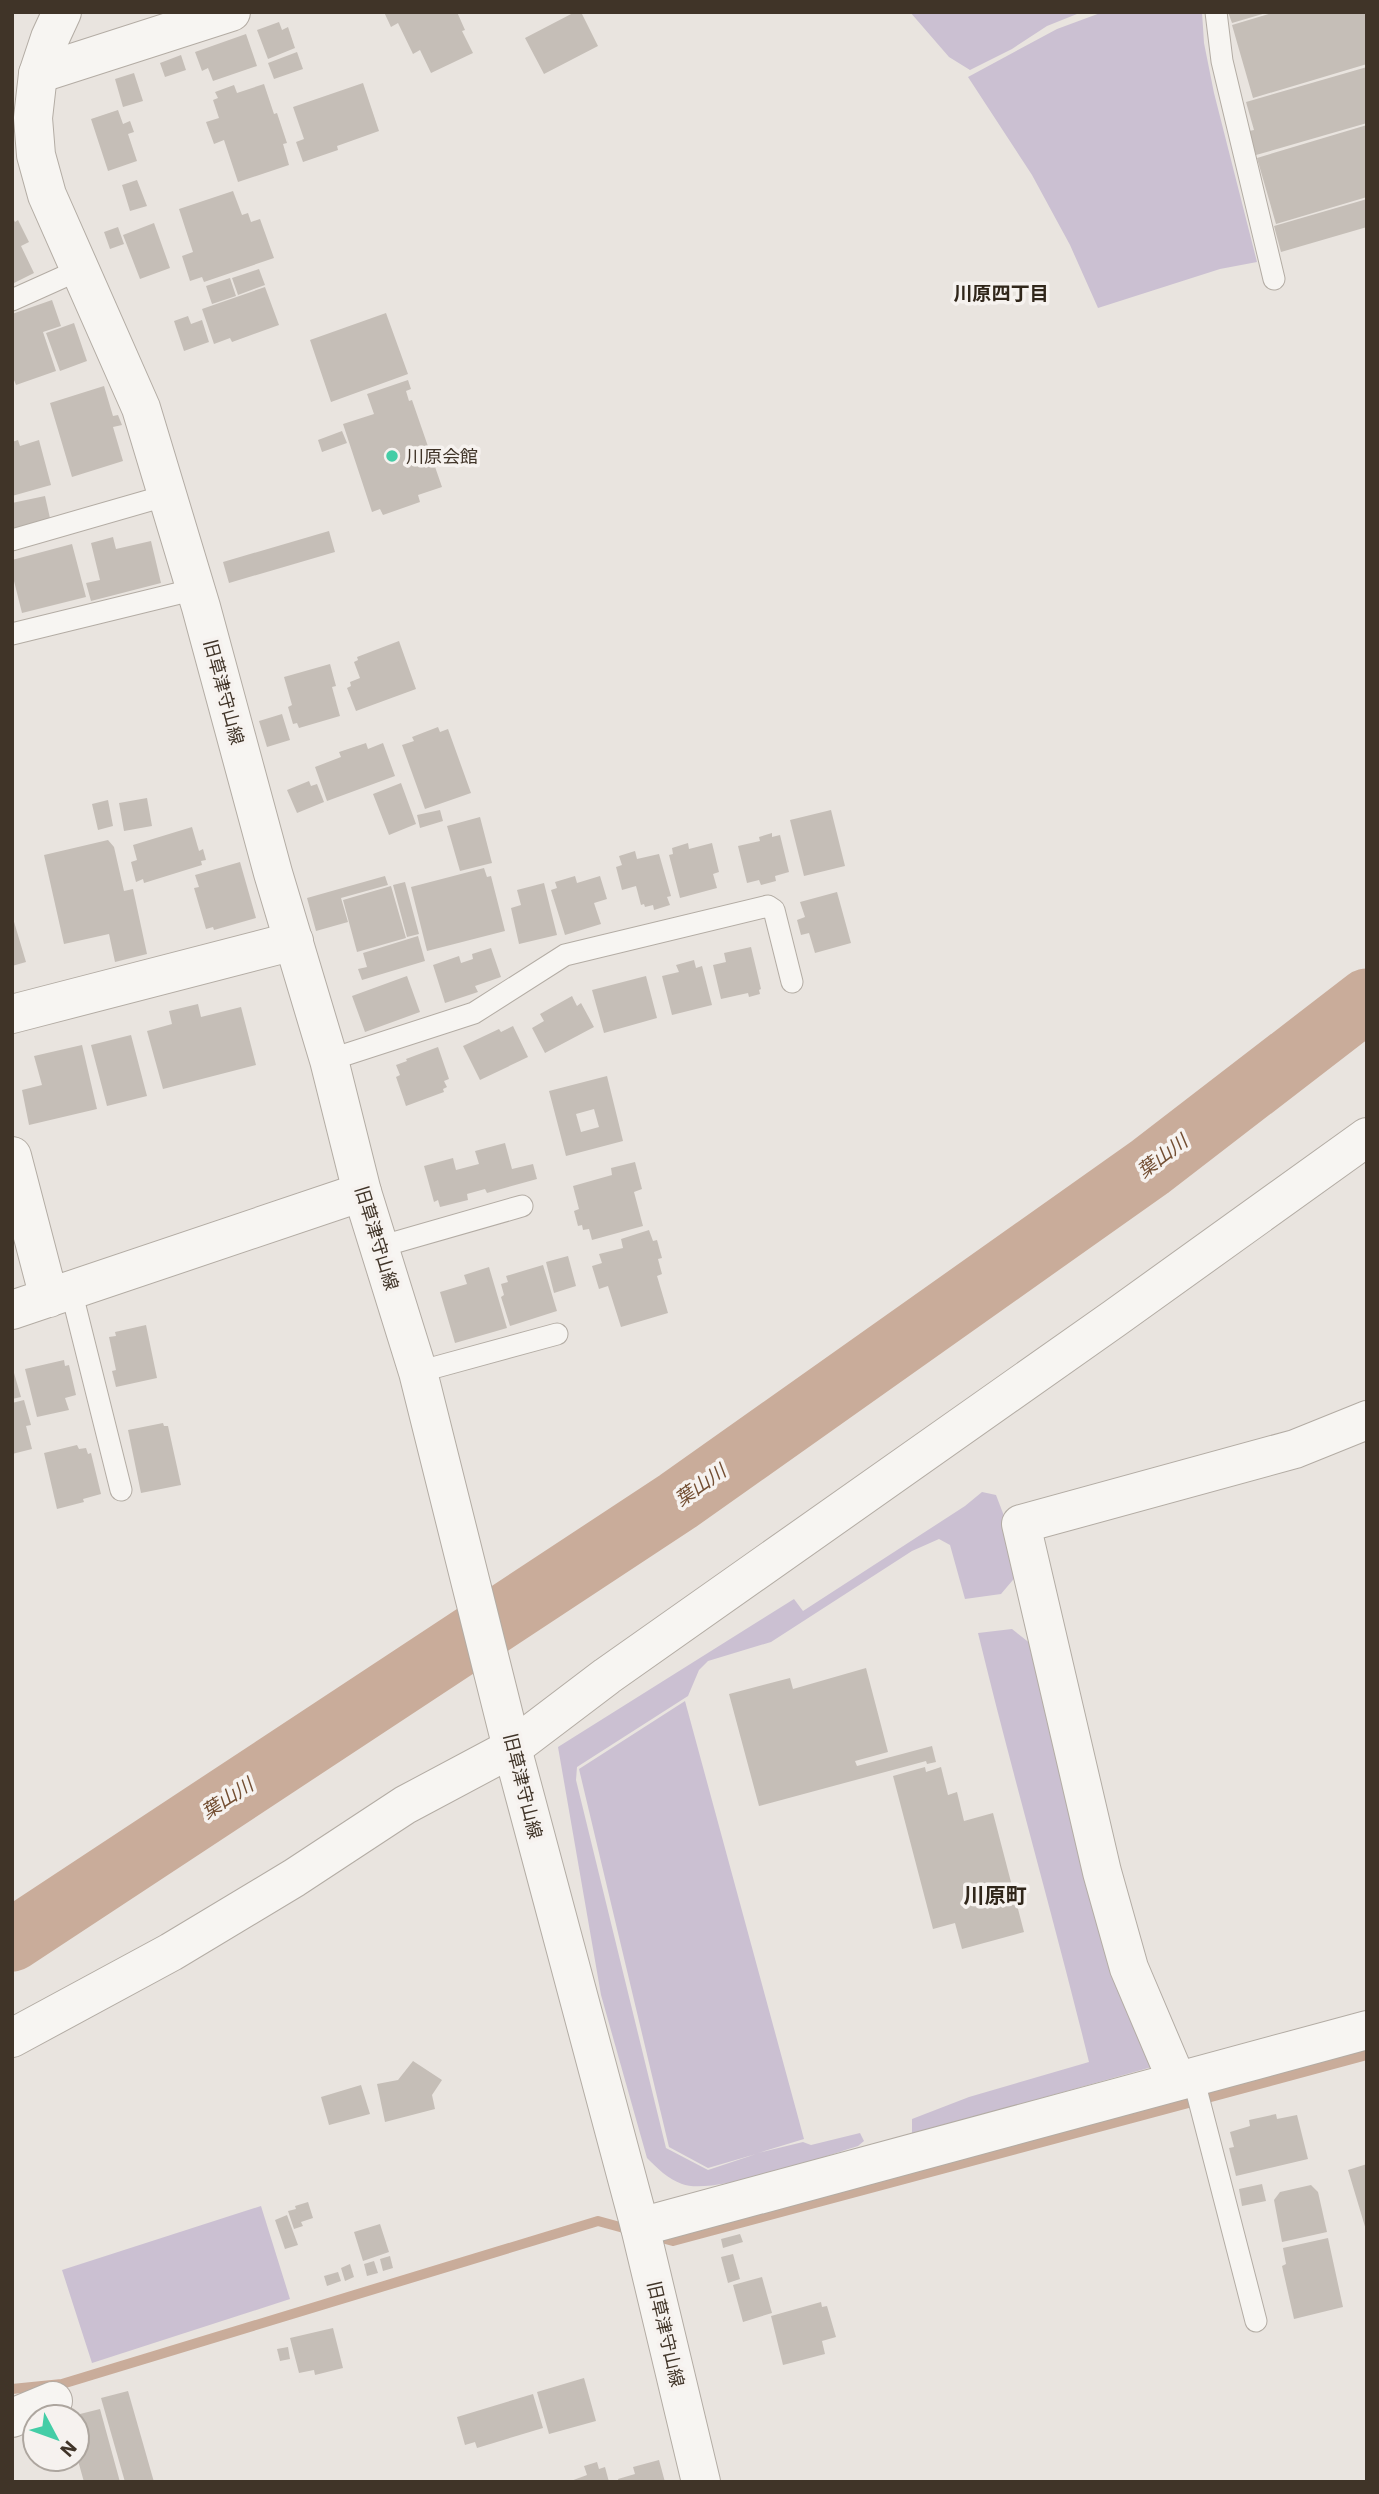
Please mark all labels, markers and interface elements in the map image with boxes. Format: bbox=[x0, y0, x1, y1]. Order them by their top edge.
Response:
district label: 川原四丁目 bbox=[953, 281, 1049, 305]
place label: 川原会館 bbox=[406, 445, 478, 468]
marker: 川原会館 bbox=[384, 448, 400, 464]
street label: 旧草津守山線 bbox=[199, 637, 249, 747]
water label: 葉山川 bbox=[1132, 1128, 1194, 1183]
street label: 旧草津守山線 bbox=[350, 1183, 404, 1293]
water label: 葉山川 bbox=[670, 1458, 732, 1511]
street label: 旧草津守山線 bbox=[499, 1731, 547, 1841]
water label: 葉山川 bbox=[197, 1771, 259, 1824]
district label: 川原町 bbox=[964, 1881, 1027, 1909]
street label: 旧草津守山線 bbox=[643, 2279, 689, 2389]
north arrow bbox=[21, 2403, 91, 2473]
text: N bbox=[55, 2436, 82, 2462]

